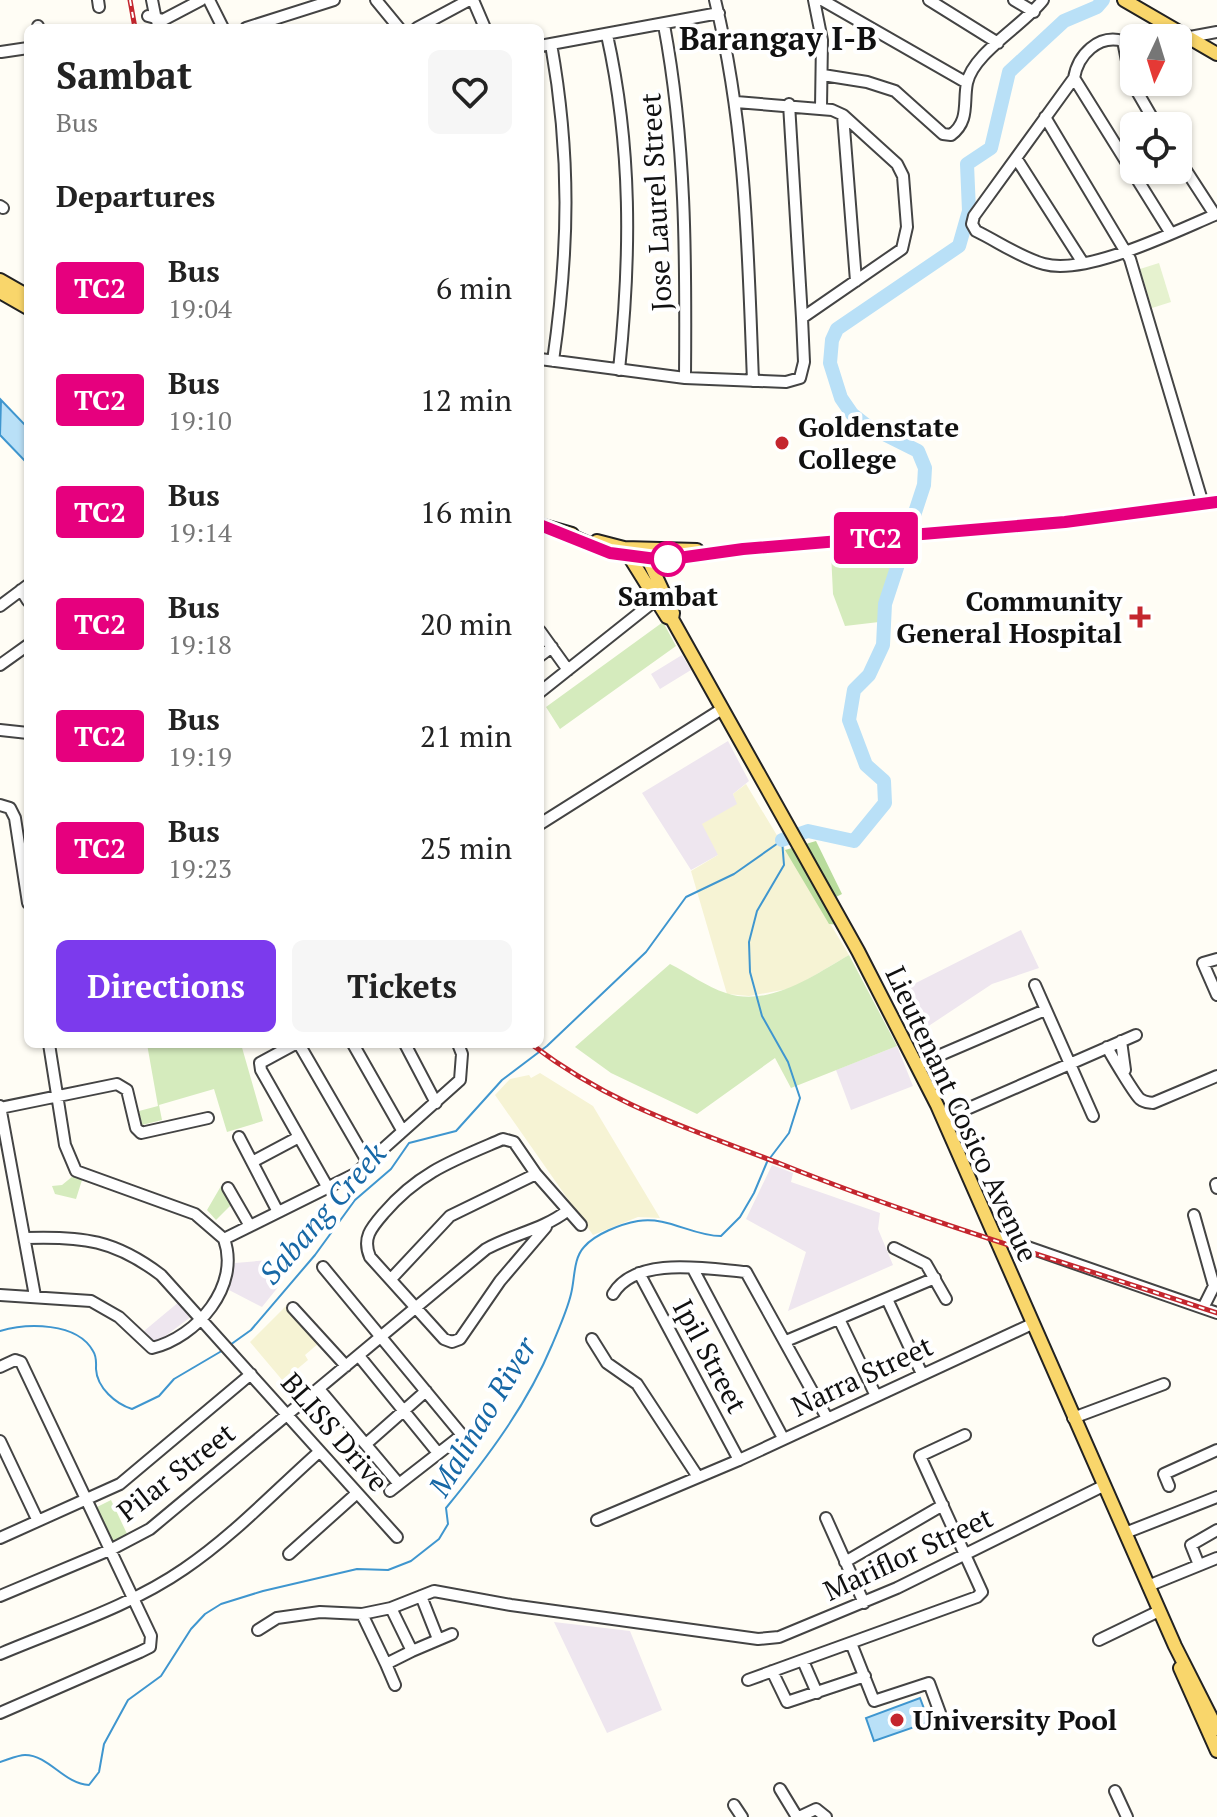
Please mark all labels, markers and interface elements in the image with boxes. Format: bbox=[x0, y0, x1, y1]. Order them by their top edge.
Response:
district label: Barangay I-B bbox=[679, 17, 877, 59]
north arrow bbox=[1120, 24, 1192, 96]
map controls bbox=[1120, 24, 1192, 184]
text: Sambat bbox=[56, 50, 192, 100]
button: heart bbox=[428, 50, 512, 134]
street label: Jose Laurel Street bbox=[631, 91, 680, 312]
text: Bus bbox=[56, 105, 98, 139]
button: locate bbox=[1120, 112, 1192, 184]
text: Departures bbox=[56, 176, 215, 216]
text: Bus bbox=[168, 251, 220, 291]
text: 6 min bbox=[436, 268, 512, 308]
text: TC2 bbox=[74, 269, 126, 306]
text: 19:04 bbox=[168, 291, 232, 325]
text: Bus bbox=[168, 363, 220, 403]
text: 12 min bbox=[420, 380, 512, 420]
text: TC2 bbox=[74, 381, 126, 418]
text: 19:10 bbox=[168, 403, 232, 437]
place label: Goldenstate College bbox=[798, 408, 959, 477]
marker: Goldenstate College bbox=[773, 434, 791, 452]
text: Bus bbox=[168, 475, 220, 515]
text: 16 min bbox=[420, 492, 512, 532]
text: TC2 bbox=[74, 493, 126, 530]
line badge: TC2 bbox=[830, 512, 922, 564]
text: 19:14 bbox=[168, 515, 232, 549]
text: TC2 bbox=[850, 519, 902, 556]
marker: Sambat bbox=[651, 542, 685, 576]
place label: Sambat bbox=[618, 577, 718, 614]
place label: Community General Hospital bbox=[896, 582, 1123, 651]
text: Bus bbox=[168, 587, 220, 627]
text: 20 min bbox=[420, 604, 512, 644]
text: TC2 bbox=[74, 605, 126, 642]
marker: Community General Hospital bbox=[1129, 606, 1151, 628]
text: 19:18 bbox=[168, 627, 232, 661]
text: Bus bbox=[168, 699, 220, 739]
text: 21 min bbox=[420, 716, 512, 756]
text: TC2 bbox=[74, 717, 126, 754]
text: 19:19 bbox=[168, 739, 232, 773]
text: Bus bbox=[168, 811, 220, 851]
text: 25 min bbox=[420, 828, 512, 868]
text: TC2 bbox=[74, 829, 126, 866]
text: 19:23 bbox=[168, 851, 232, 885]
button: Directions bbox=[56, 940, 276, 1032]
button: Tickets bbox=[292, 940, 512, 1032]
street label: Lieutenant Cosico Avenue bbox=[878, 960, 1047, 1268]
water label: Sabang Creek bbox=[250, 1134, 395, 1292]
street label: Ipil Street bbox=[665, 1292, 756, 1420]
street label: Narra Street bbox=[785, 1326, 939, 1424]
water label: Malinao River bbox=[418, 1328, 546, 1504]
street label: BLISS Drive bbox=[274, 1364, 397, 1499]
street label: Pilar Street bbox=[109, 1414, 243, 1529]
street label: Mariflor Street bbox=[817, 1498, 999, 1609]
place label: University Pool bbox=[913, 1701, 1117, 1738]
marker: University Pool bbox=[888, 1711, 906, 1729]

